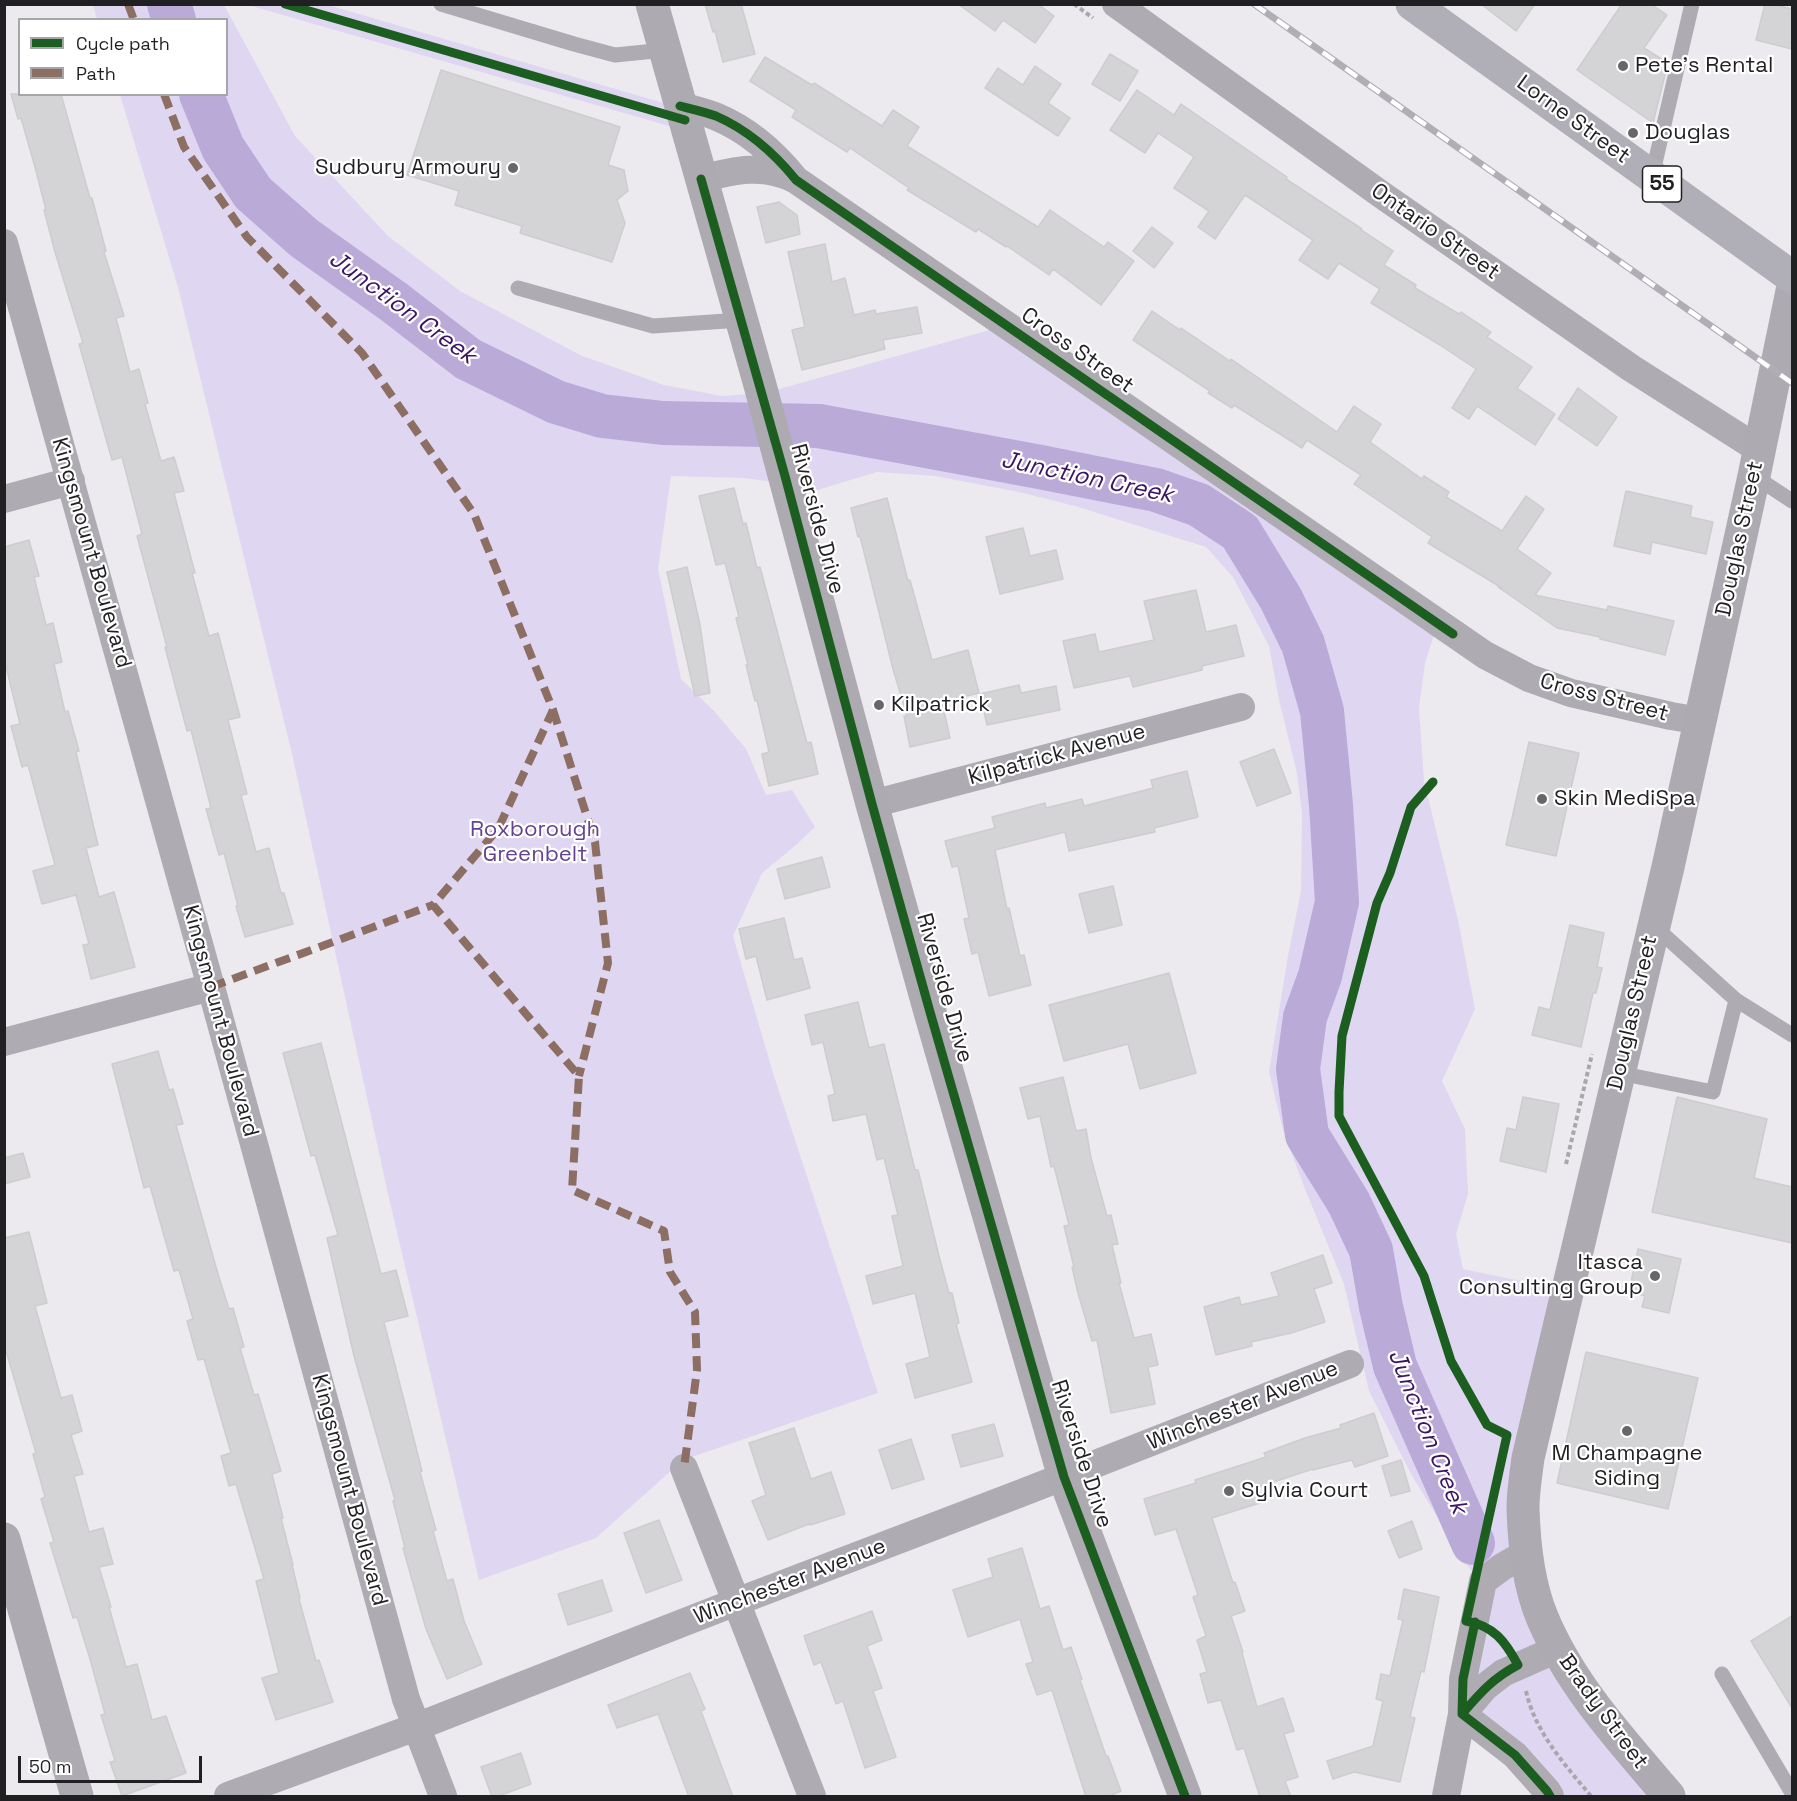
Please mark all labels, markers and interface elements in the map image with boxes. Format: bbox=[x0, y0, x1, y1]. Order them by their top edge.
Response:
legend bbox=[18, 18, 228, 96]
text: Cycle path bbox=[76, 32, 170, 55]
place label: Pete's Rental bbox=[1635, 53, 1773, 79]
marker: Pete's Rental bbox=[1616, 59, 1630, 73]
text: Path bbox=[76, 62, 116, 85]
street label: Lorne Street bbox=[1511, 70, 1635, 170]
place label: Douglas bbox=[1645, 120, 1730, 146]
marker: Douglas bbox=[1626, 126, 1640, 140]
place label: Sudbury Armoury bbox=[315, 155, 501, 181]
marker: Sudbury Armoury bbox=[506, 161, 520, 175]
road number: 55 bbox=[1642, 166, 1682, 202]
street label: Ontario Street bbox=[1366, 178, 1504, 286]
water label: Junction Creek bbox=[323, 245, 481, 371]
street label: Cross Street bbox=[1015, 302, 1139, 400]
street label: Kingsmount Boulevard bbox=[45, 435, 137, 671]
street label: Riverside Drive bbox=[784, 441, 850, 597]
water label: Junction Creek bbox=[998, 446, 1176, 510]
street label: Douglas Street bbox=[1711, 459, 1769, 619]
street label: Cross Street bbox=[1537, 668, 1671, 728]
place label: Kilpatrick bbox=[891, 692, 990, 718]
marker: Kilpatrick bbox=[872, 698, 886, 712]
street label: Kilpatrick Avenue bbox=[965, 719, 1149, 791]
place label: Skin MediSpa bbox=[1554, 786, 1696, 812]
marker: Skin MediSpa bbox=[1535, 792, 1549, 806]
park label: Roxborough Greenbelt bbox=[470, 817, 600, 868]
street label: Kingsmount Boulevard bbox=[176, 902, 264, 1140]
street label: Riverside Drive bbox=[910, 910, 978, 1066]
street label: Douglas Street bbox=[1602, 933, 1664, 1093]
place label: Itasca Consulting Group bbox=[1459, 1250, 1643, 1302]
marker: Itasca Consulting Group bbox=[1648, 1269, 1662, 1283]
water label: Junction Creek bbox=[1381, 1346, 1473, 1518]
street label: Winchester Avenue bbox=[1144, 1356, 1342, 1456]
street label: Kingsmount Boulevard bbox=[305, 1371, 393, 1609]
street label: Riverside Drive bbox=[1045, 1377, 1117, 1531]
marker: M Champagne Siding bbox=[1620, 1424, 1634, 1438]
place label: M Champagne Siding bbox=[1551, 1441, 1703, 1492]
place label: Sylvia Court bbox=[1241, 1478, 1368, 1504]
marker: Sylvia Court bbox=[1222, 1484, 1236, 1498]
street label: Winchester Avenue bbox=[690, 1533, 890, 1631]
street label: Brady Street bbox=[1553, 1649, 1653, 1775]
scale bar bbox=[21, 1744, 206, 1782]
text: 50 m bbox=[29, 1755, 71, 1778]

